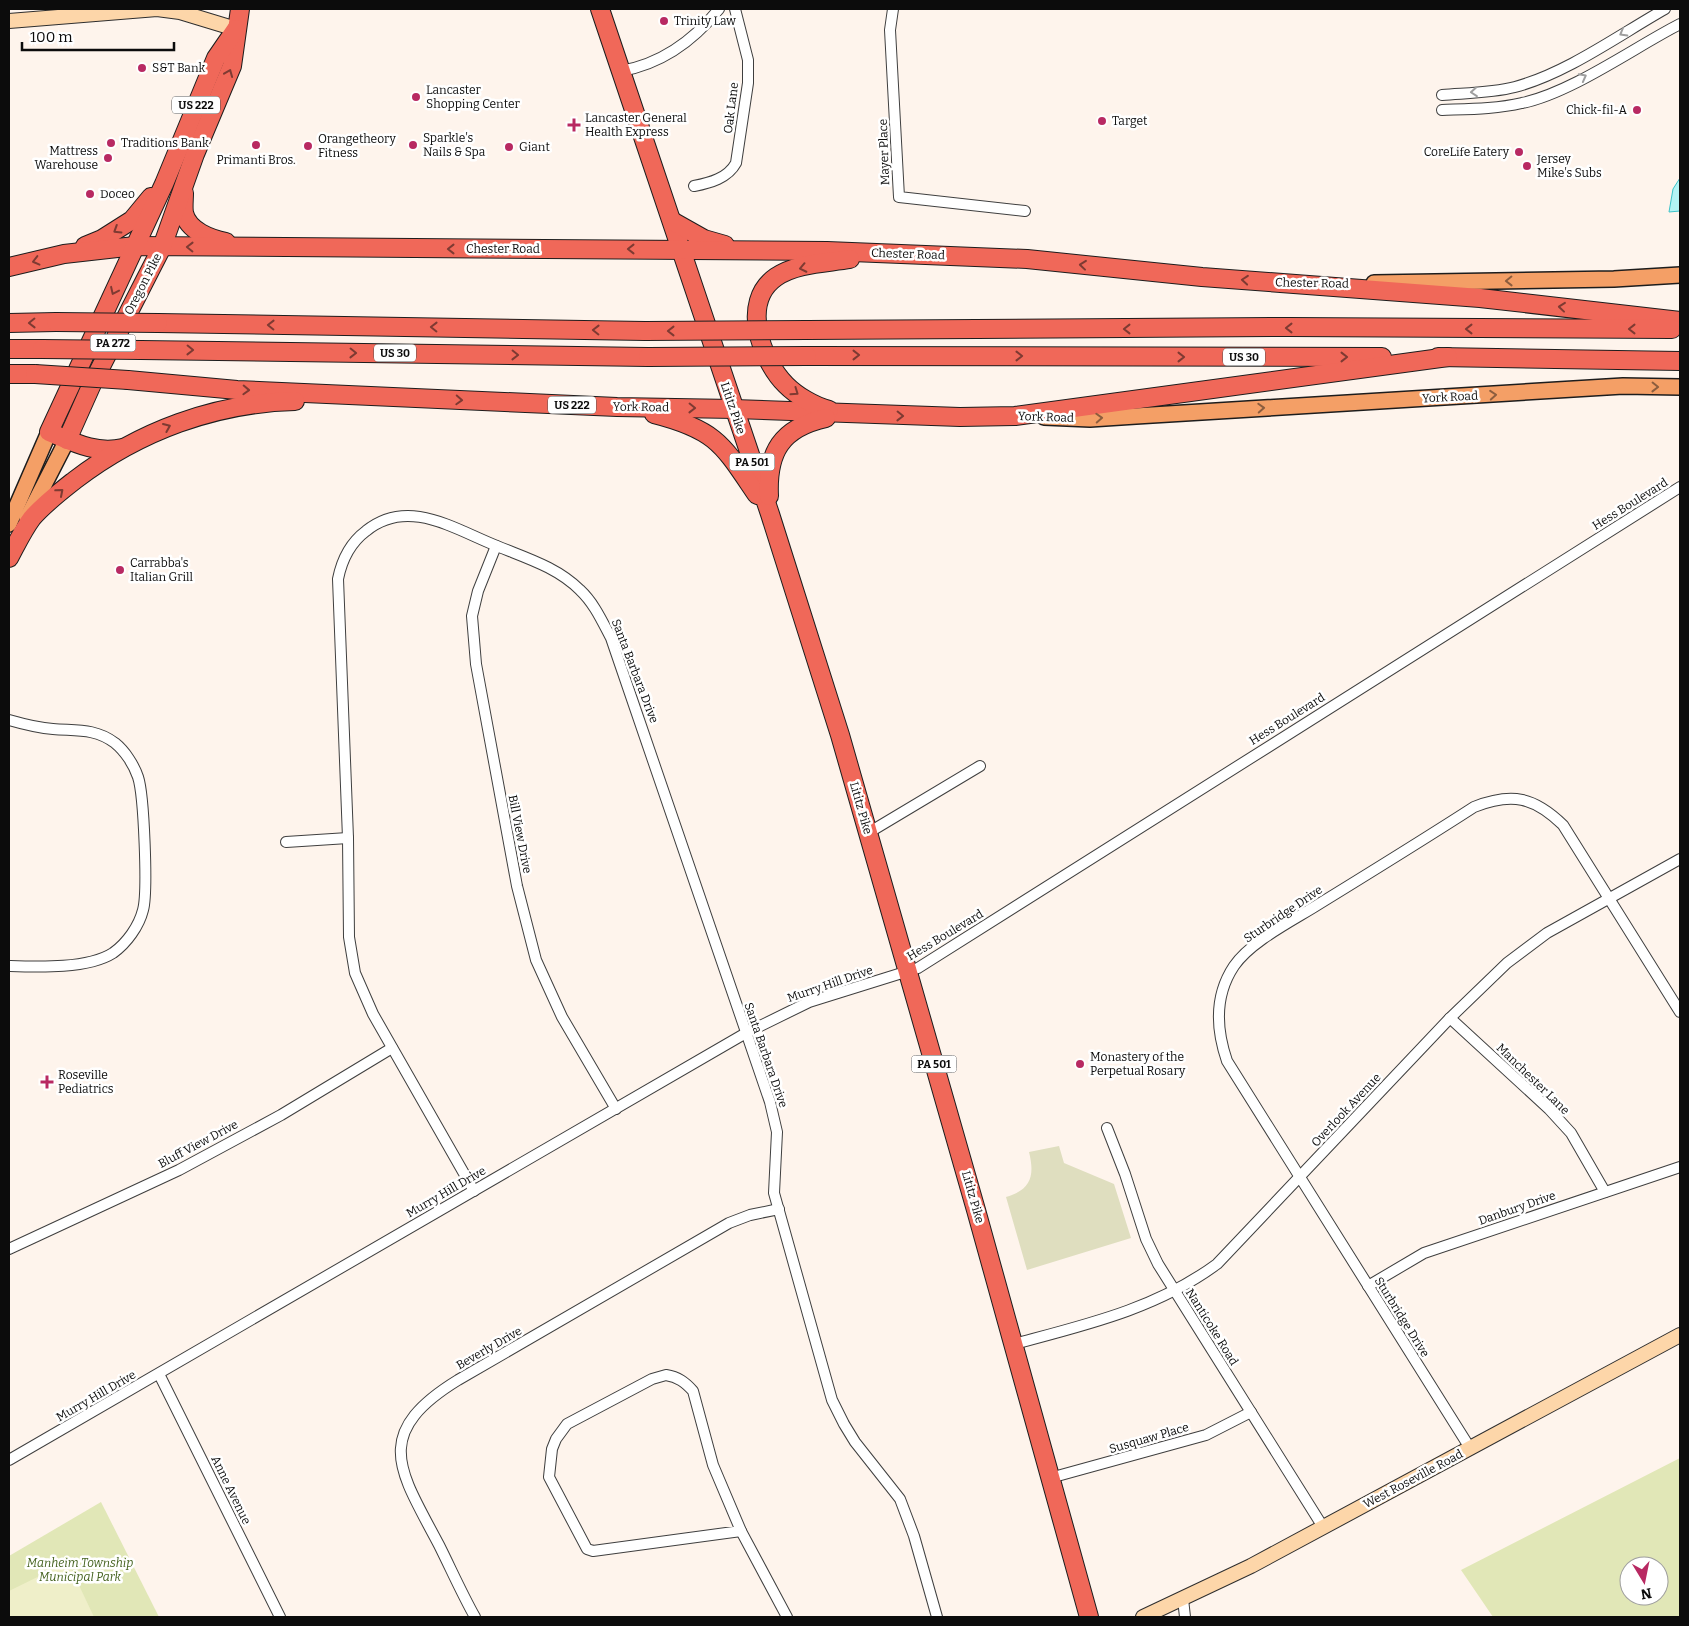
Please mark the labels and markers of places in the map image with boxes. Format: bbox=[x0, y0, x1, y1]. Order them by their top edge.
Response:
place label: Trinity Law bbox=[674, 14, 736, 28]
marker: Trinity Law bbox=[658, 15, 670, 27]
place label: S&T Bank bbox=[152, 61, 206, 75]
marker: S&T Bank bbox=[136, 62, 148, 74]
place label: Lancaster Shopping Center bbox=[426, 83, 520, 111]
marker: Lancaster Shopping Center bbox=[410, 91, 422, 103]
place label: Chick-fil-A bbox=[1566, 103, 1627, 117]
marker: Chick-fil-A bbox=[1631, 104, 1643, 116]
place label: Lancaster General Health Express bbox=[585, 111, 687, 139]
place label: Target bbox=[1112, 114, 1148, 128]
marker: Target bbox=[1096, 115, 1108, 127]
marker: Lancaster General Health Express bbox=[567, 118, 581, 132]
place label: Sparkle's Nails & Spa bbox=[423, 131, 486, 159]
place label: Orangetheory Fitness bbox=[318, 132, 397, 160]
place label: Traditions Bank bbox=[121, 136, 209, 150]
marker: Traditions Bank bbox=[105, 137, 117, 149]
marker: Primanti Bros. bbox=[250, 139, 262, 151]
marker: Sparkle's Nails & Spa bbox=[407, 139, 419, 151]
marker: Orangetheory Fitness bbox=[302, 140, 314, 152]
place label: Giant bbox=[519, 140, 550, 154]
marker: Giant bbox=[503, 141, 515, 153]
place label: Mattress Warehouse bbox=[34, 144, 98, 172]
place label: CoreLife Eatery bbox=[1424, 145, 1510, 159]
marker: CoreLife Eatery bbox=[1513, 146, 1525, 158]
marker: Mattress Warehouse bbox=[102, 152, 114, 164]
place label: Jersey Mike's Subs bbox=[1536, 152, 1602, 180]
place label: Primanti Bros. bbox=[216, 153, 296, 167]
marker: Jersey Mike's Subs bbox=[1521, 160, 1533, 172]
place label: Doceo bbox=[100, 187, 135, 201]
marker: Doceo bbox=[84, 188, 96, 200]
place label: Carrabba's Italian Grill bbox=[130, 556, 193, 584]
marker: Carrabba's Italian Grill bbox=[114, 564, 126, 576]
place label: Monastery of the Perpetual Rosary bbox=[1090, 1050, 1186, 1078]
marker: Monastery of the Perpetual Rosary bbox=[1074, 1058, 1086, 1070]
place label: Roseville Pediatrics bbox=[58, 1068, 114, 1096]
marker: Roseville Pediatrics bbox=[40, 1075, 54, 1089]

